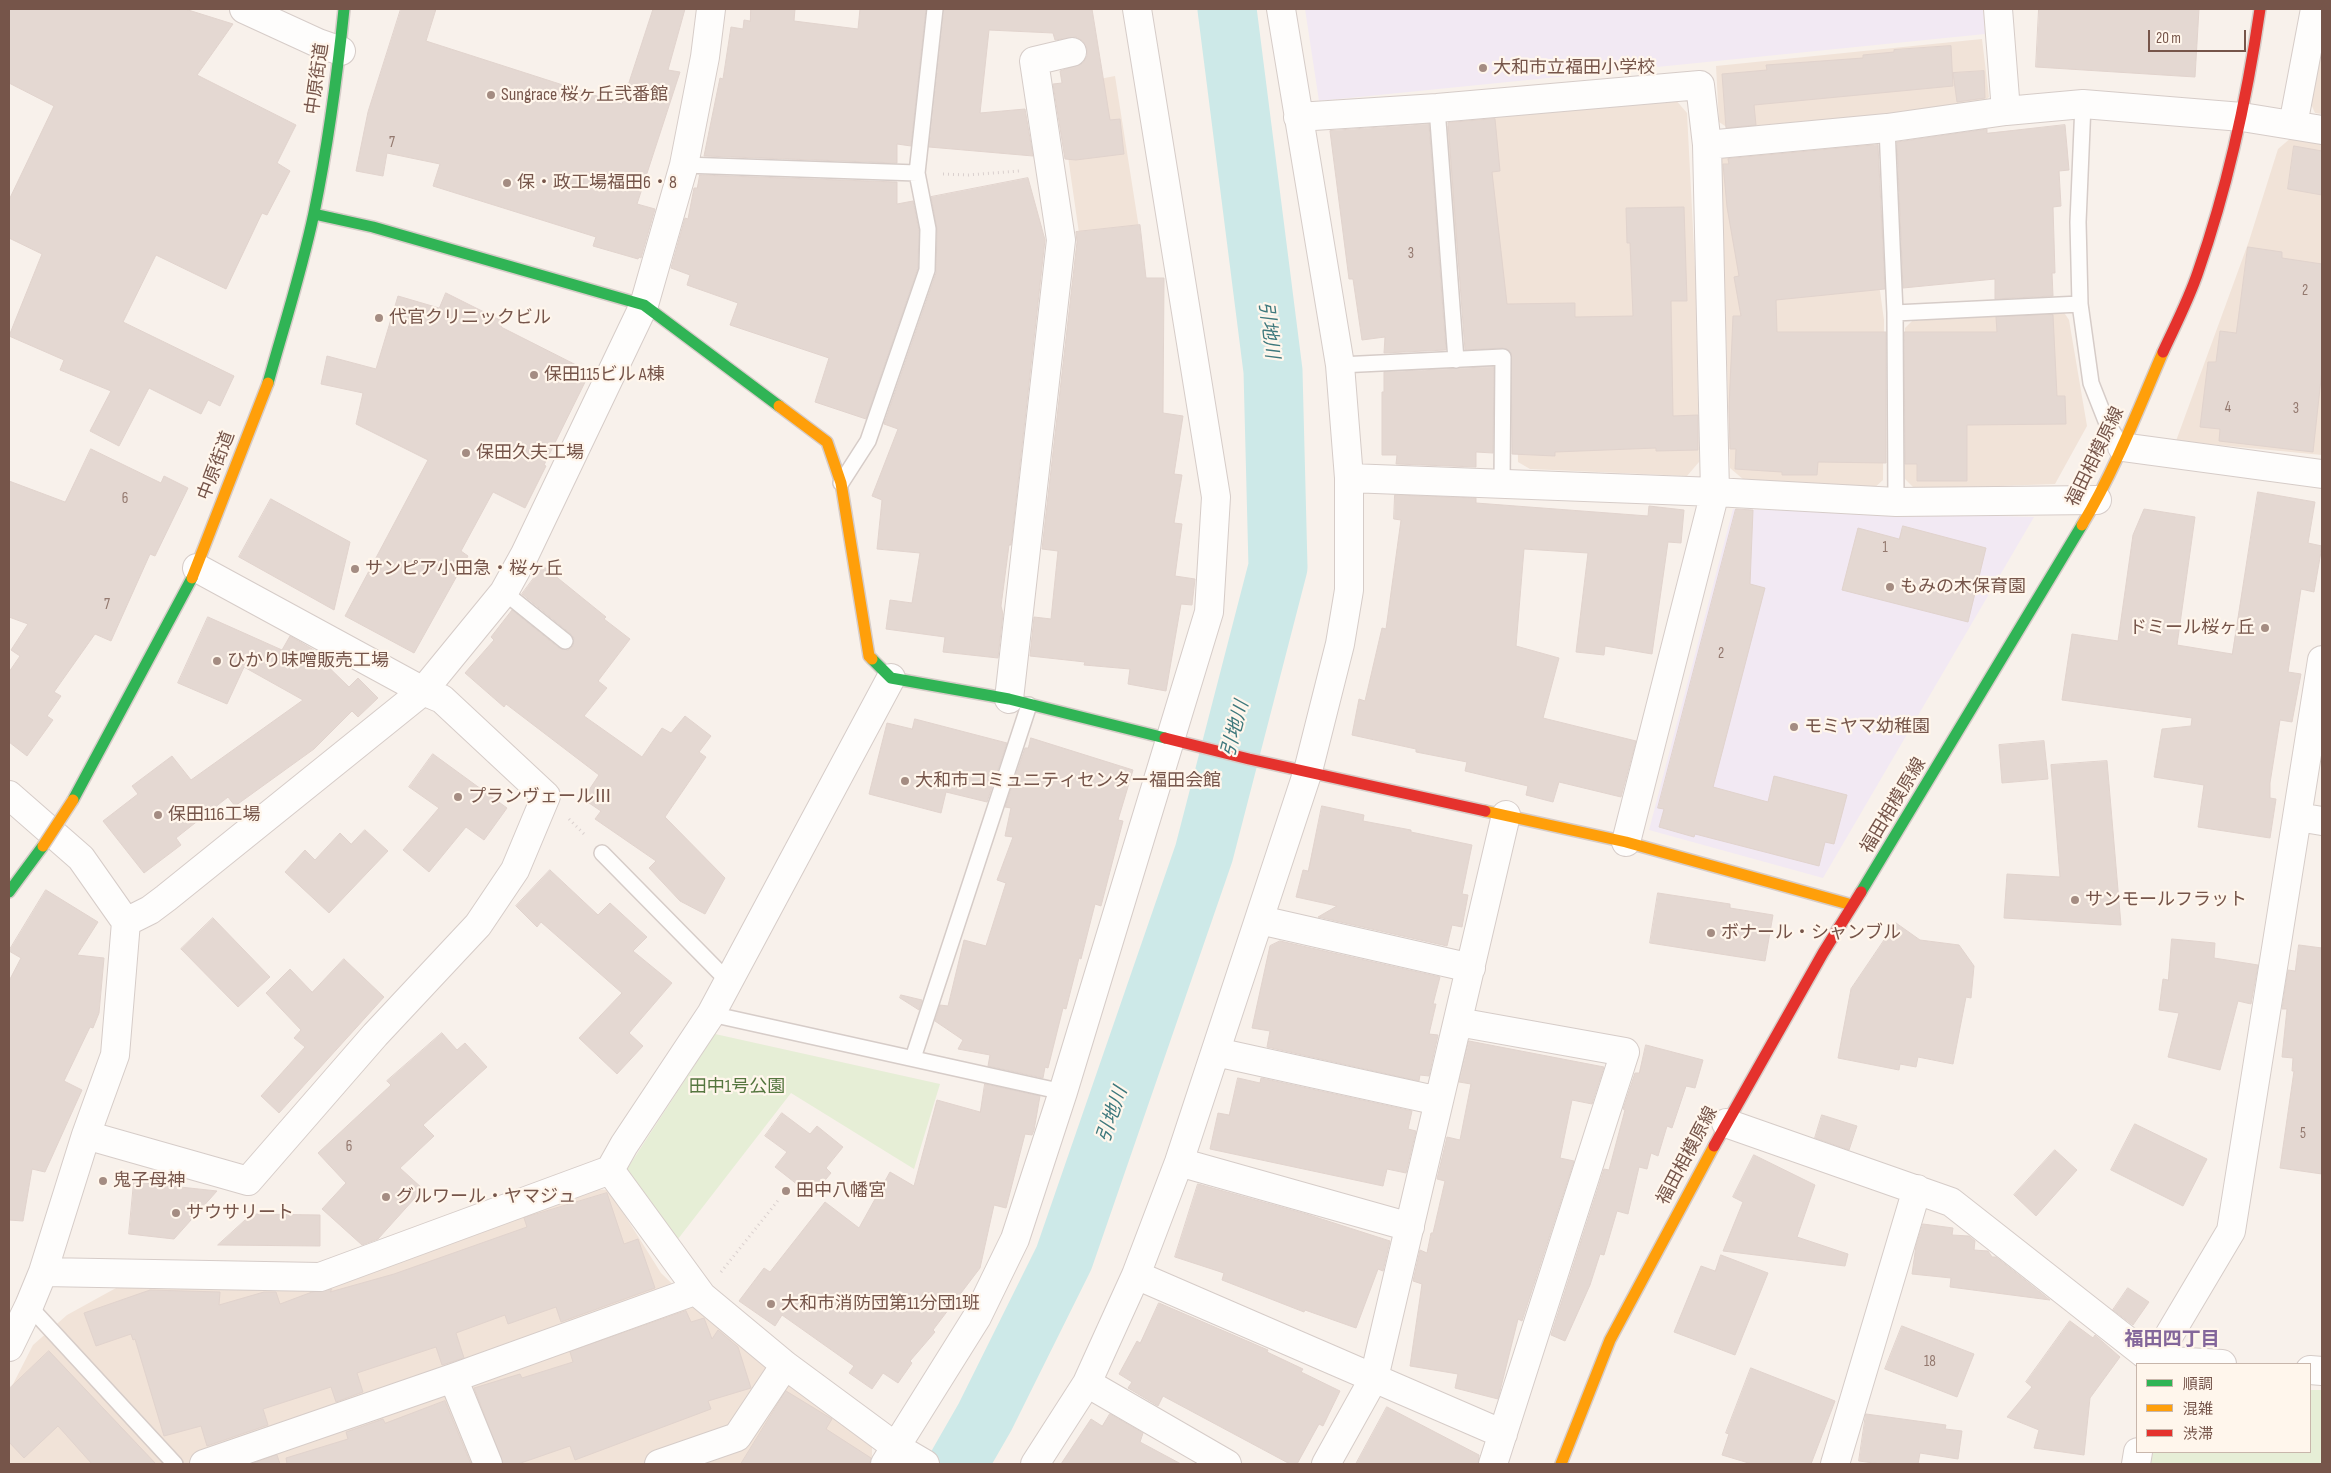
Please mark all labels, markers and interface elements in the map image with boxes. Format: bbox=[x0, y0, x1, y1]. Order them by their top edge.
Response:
scale bar bbox=[2151, 20, 2248, 52]
text: 20 m bbox=[2156, 29, 2181, 48]
street label: 中原街道 bbox=[302, 42, 334, 116]
place label: 大和市立福田小学校 bbox=[1493, 57, 1655, 79]
marker: 大和市立福田小学校 bbox=[1477, 62, 1489, 74]
place label: Sungrace 桜ヶ丘弐番館 bbox=[501, 84, 668, 106]
marker: Sungrace 桜ヶ丘弐番館 bbox=[485, 89, 497, 101]
house number: 7 bbox=[389, 134, 395, 152]
place label: 保・政工場福田6・8 bbox=[517, 172, 677, 194]
marker: 保・政工場福田6・8 bbox=[501, 177, 513, 189]
house number: 3 bbox=[1408, 245, 1414, 263]
house number: 2 bbox=[2302, 282, 2308, 300]
water label: 引地川 bbox=[1253, 300, 1283, 360]
place label: 代官クリニックビル bbox=[389, 307, 551, 329]
marker: 代官クリニックビル bbox=[373, 312, 385, 324]
place label: 保田115ビル A棟 bbox=[544, 364, 664, 386]
marker: 保田115ビル A棟 bbox=[528, 369, 540, 381]
house number: 4 bbox=[2225, 399, 2231, 417]
house number: 3 bbox=[2293, 400, 2299, 418]
street label: 福田相模原線 bbox=[2063, 404, 2129, 510]
street label: 中原街道 bbox=[194, 429, 240, 503]
place label: 保田久夫工場 bbox=[476, 442, 584, 464]
marker: 保田久夫工場 bbox=[460, 447, 472, 459]
house number: 6 bbox=[122, 490, 128, 508]
house number: 1 bbox=[1882, 539, 1888, 557]
place label: サンピア小田急・桜ヶ丘 bbox=[365, 558, 563, 580]
marker: サンピア小田急・桜ヶ丘 bbox=[349, 563, 361, 575]
place label: もみの木保育園 bbox=[1900, 576, 2026, 598]
marker: もみの木保育園 bbox=[1884, 581, 1896, 593]
house number: 7 bbox=[104, 596, 110, 614]
place label: ドミール桜ヶ丘 bbox=[2129, 617, 2255, 639]
marker: ドミール桜ヶ丘 bbox=[2259, 622, 2271, 634]
house number: 2 bbox=[1718, 645, 1724, 663]
place label: ひかり味噌販売工場 bbox=[227, 650, 389, 672]
marker: ひかり味噌販売工場 bbox=[211, 655, 223, 667]
water label: 引地川 bbox=[1218, 699, 1254, 759]
place label: モミヤマ幼稚園 bbox=[1804, 716, 1930, 738]
marker: モミヤマ幼稚園 bbox=[1788, 721, 1800, 733]
street label: 福田相模原線 bbox=[1857, 754, 1931, 858]
place label: 大和市コミュニティセンター福田会館 bbox=[915, 770, 1221, 792]
marker: 大和市コミュニティセンター福田会館 bbox=[899, 775, 911, 787]
place label: プランヴェールⅢ bbox=[468, 786, 612, 808]
marker: プランヴェールⅢ bbox=[452, 791, 464, 803]
place label: 保田116工場 bbox=[168, 804, 260, 826]
marker: 保田116工場 bbox=[152, 809, 164, 821]
place label: サンモールフラット bbox=[2085, 889, 2247, 911]
marker: サンモールフラット bbox=[2069, 894, 2081, 906]
place label: ボナール・シャンブル bbox=[1721, 922, 1901, 944]
marker: ボナール・シャンブル bbox=[1705, 927, 1717, 939]
park label: 田中1号公園 bbox=[689, 1076, 785, 1098]
water label: 引地川 bbox=[1093, 1084, 1133, 1146]
street label: 福田相模原線 bbox=[1653, 1103, 1723, 1209]
house number: 5 bbox=[2300, 1125, 2306, 1143]
house number: 6 bbox=[346, 1138, 352, 1156]
place label: 鬼子母神 bbox=[113, 1170, 185, 1192]
marker: 鬼子母神 bbox=[97, 1175, 109, 1187]
place label: 田中八幡宮 bbox=[796, 1180, 886, 1202]
marker: 田中八幡宮 bbox=[780, 1185, 792, 1197]
place label: グルワール・ヤマジュ bbox=[396, 1186, 576, 1208]
marker: グルワール・ヤマジュ bbox=[380, 1191, 392, 1203]
place label: サウサリート bbox=[186, 1202, 294, 1224]
marker: サウサリート bbox=[170, 1207, 182, 1219]
place label: 大和市消防団第11分団1班 bbox=[781, 1293, 980, 1315]
marker: 大和市消防団第11分団1班 bbox=[765, 1298, 777, 1310]
district label: 福田四丁目 bbox=[2125, 1329, 2219, 1351]
house number: 18 bbox=[1924, 1353, 1936, 1371]
legend bbox=[2136, 1363, 2311, 1453]
text: 順調 bbox=[2183, 1375, 2213, 1394]
text: 混雑 bbox=[2183, 1400, 2213, 1419]
text: 渋滞 bbox=[2183, 1425, 2213, 1444]

